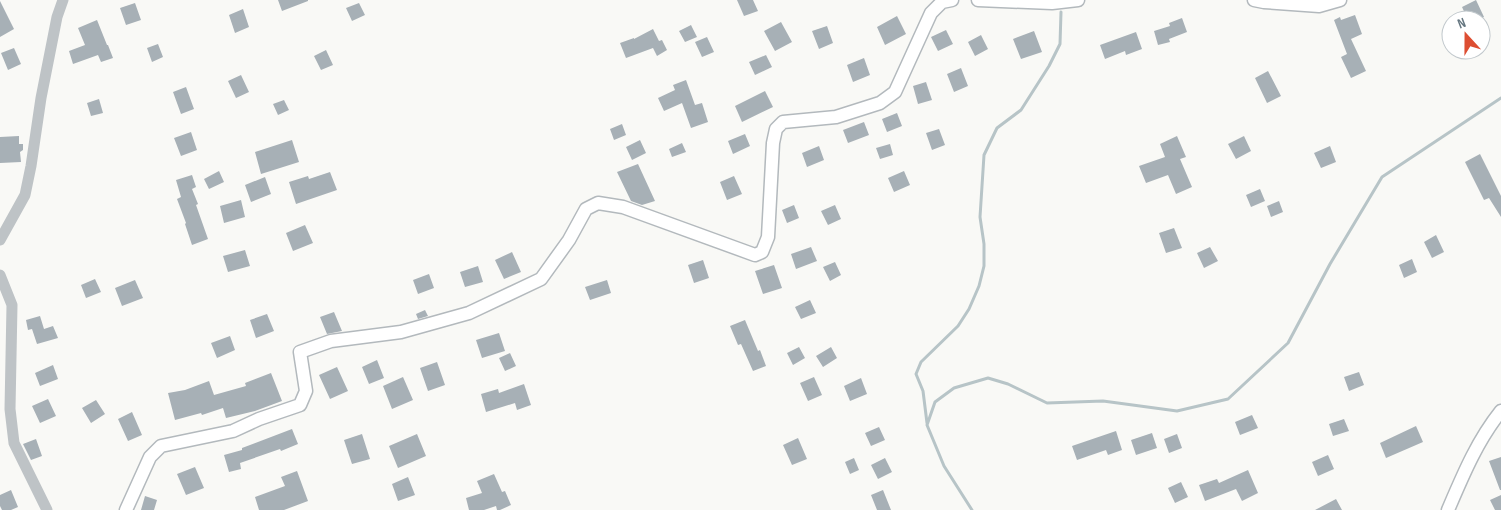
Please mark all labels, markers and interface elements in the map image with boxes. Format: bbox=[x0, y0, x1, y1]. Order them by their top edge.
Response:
north arrow bbox=[1441, 10, 1491, 60]
text: N bbox=[1455, 14, 1468, 33]

